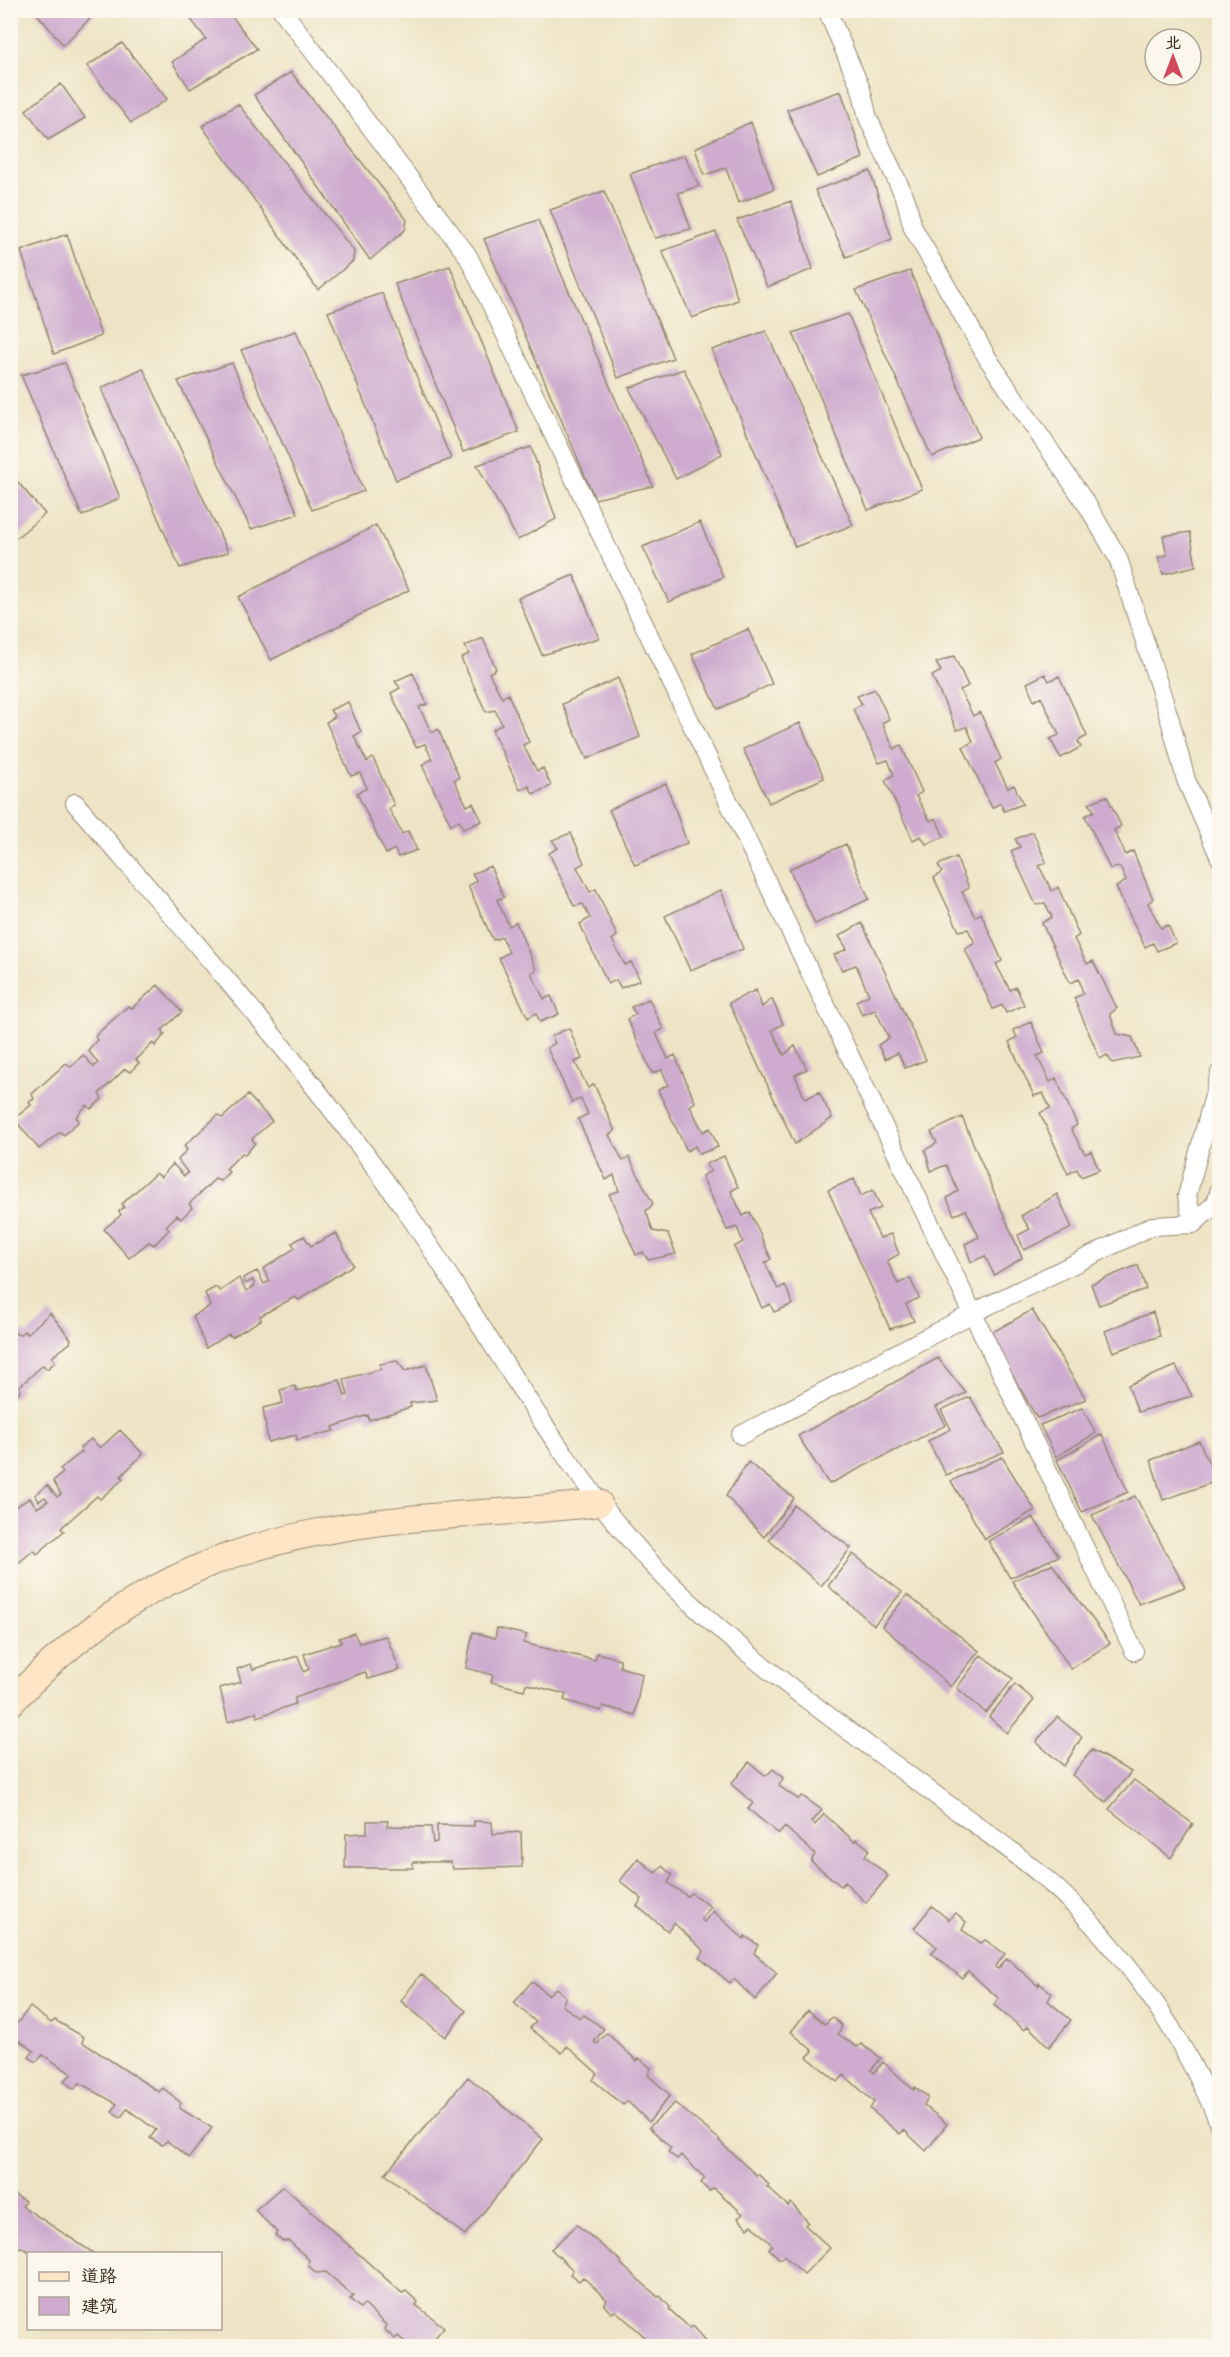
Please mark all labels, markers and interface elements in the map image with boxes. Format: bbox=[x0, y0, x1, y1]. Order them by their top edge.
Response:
north arrow bbox=[1143, 27, 1203, 87]
text: 北 bbox=[1165, 32, 1181, 52]
legend bbox=[27, 2252, 222, 2330]
text: 道路 bbox=[81, 2264, 117, 2287]
text: 建筑 bbox=[81, 2294, 117, 2317]

